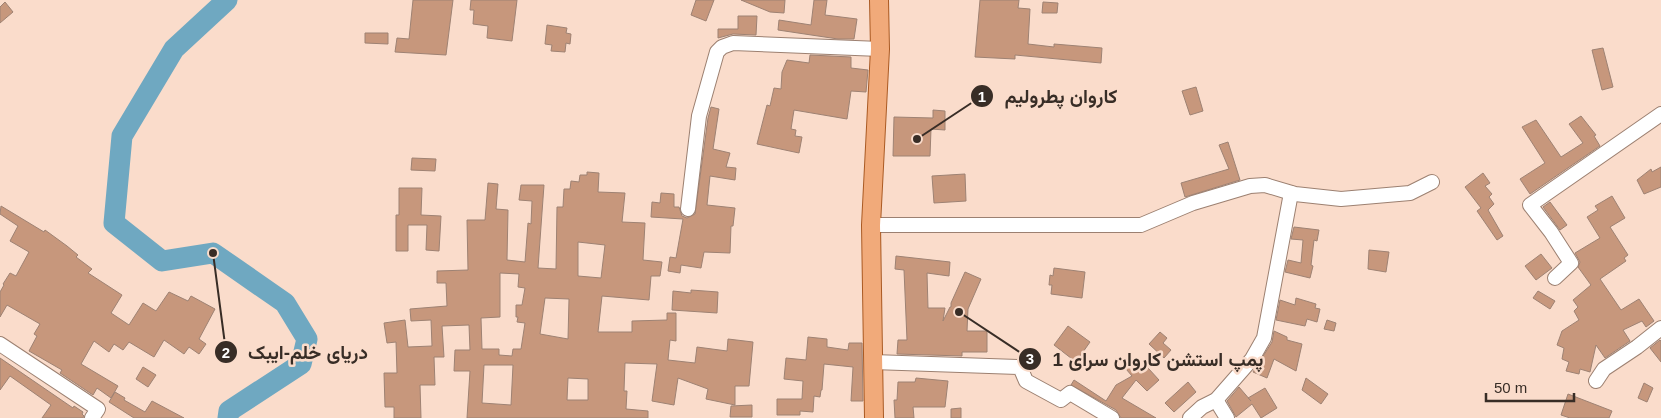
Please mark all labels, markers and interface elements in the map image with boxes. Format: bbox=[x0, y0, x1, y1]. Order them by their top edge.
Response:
callout: کاروان پطرولیم bbox=[970, 79, 1127, 113]
text: کاروان پطرولیم bbox=[1005, 86, 1118, 110]
text: 1 bbox=[978, 88, 986, 105]
callout: دریای خلم-ایبک bbox=[213, 335, 378, 369]
text: دریای خلم-ایبک bbox=[248, 342, 368, 365]
callout: پمپ استشن کاروان سرای 1 bbox=[1018, 342, 1273, 376]
text: 2 bbox=[222, 344, 230, 361]
text: پمپ استشن کاروان سرای 1 bbox=[1053, 349, 1263, 373]
text: 3 bbox=[1026, 350, 1034, 367]
scale bar bbox=[1486, 370, 1574, 402]
text: 50 m bbox=[1494, 379, 1527, 396]

